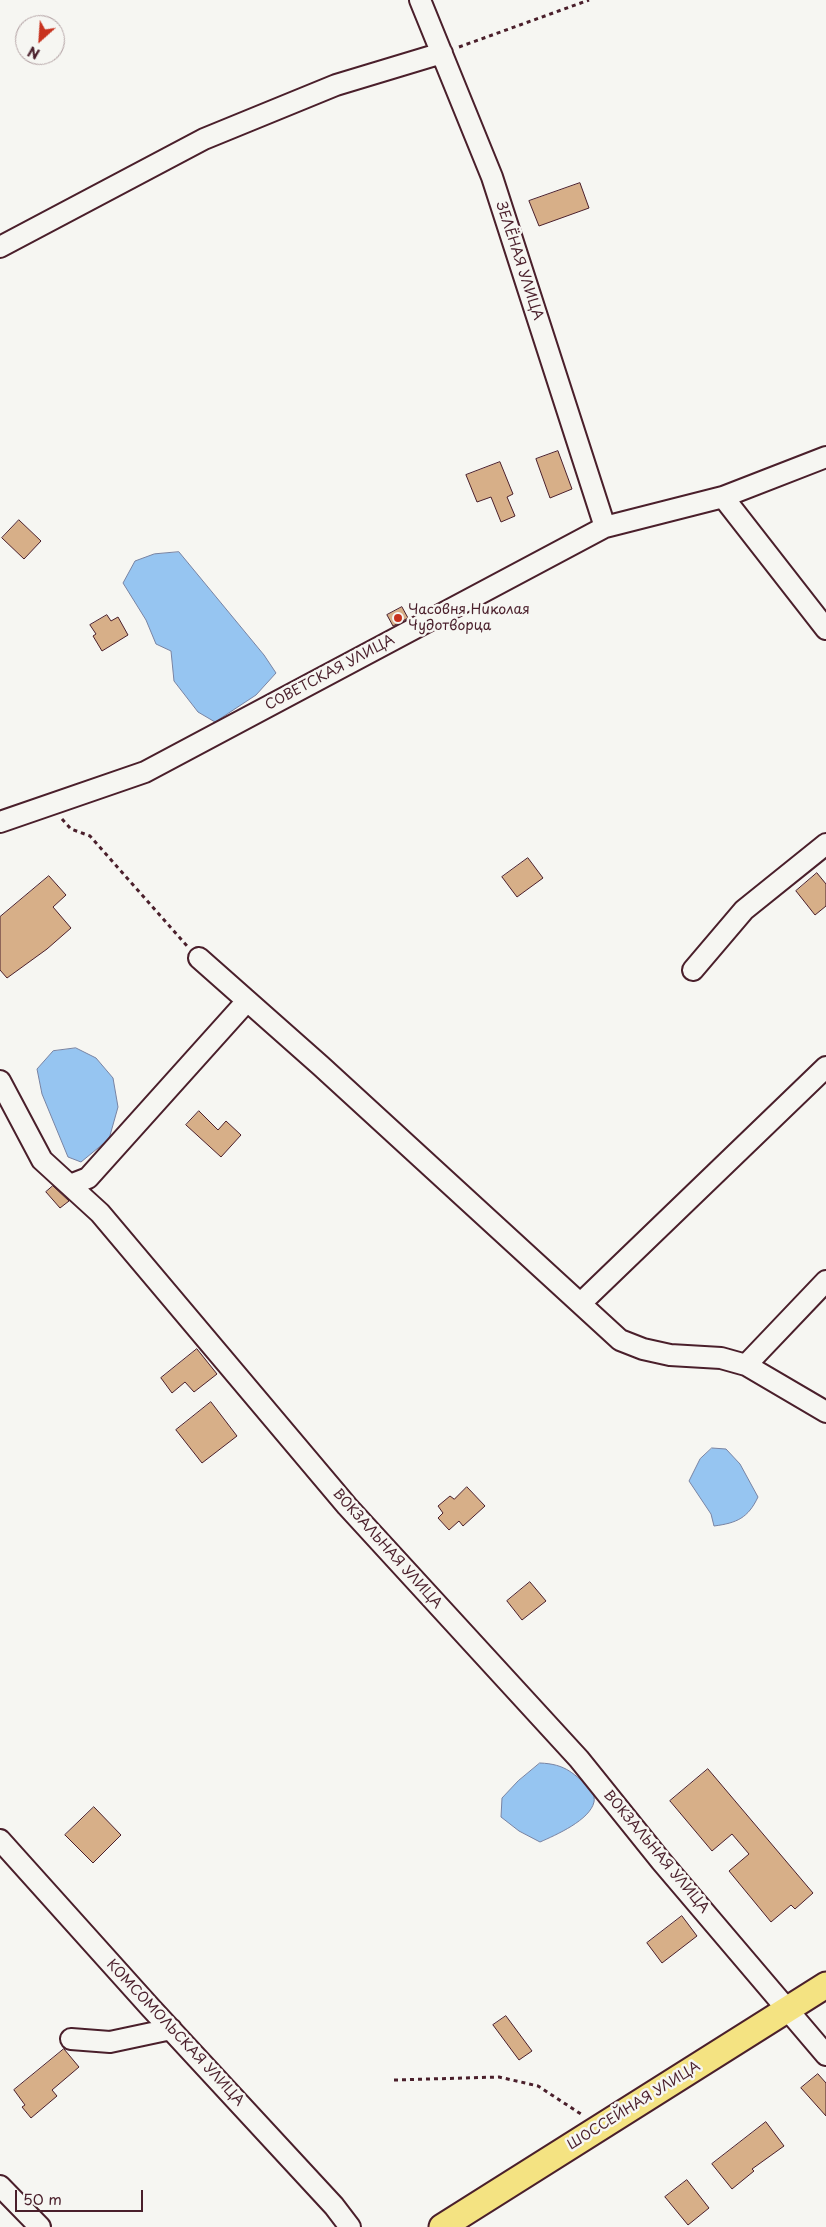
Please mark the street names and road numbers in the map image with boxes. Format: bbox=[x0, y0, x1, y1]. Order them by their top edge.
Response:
street label: ЗЕЛЁНАЯ УЛИЦА bbox=[492, 200, 546, 322]
street label: СОВЕТСКАЯ УЛИЦА bbox=[262, 632, 398, 714]
street label: ВОКЗАЛЬНАЯ УЛИЦА bbox=[329, 1486, 445, 1612]
street label: ВОКЗАЛЬНАЯ УЛИЦА bbox=[600, 1787, 712, 1917]
street label: КОМСОМОЛЬСКАЯ УЛИЦА bbox=[103, 1956, 247, 2110]
street label: ШОССЕЙНАЯ УЛИЦА bbox=[564, 2058, 704, 2154]

